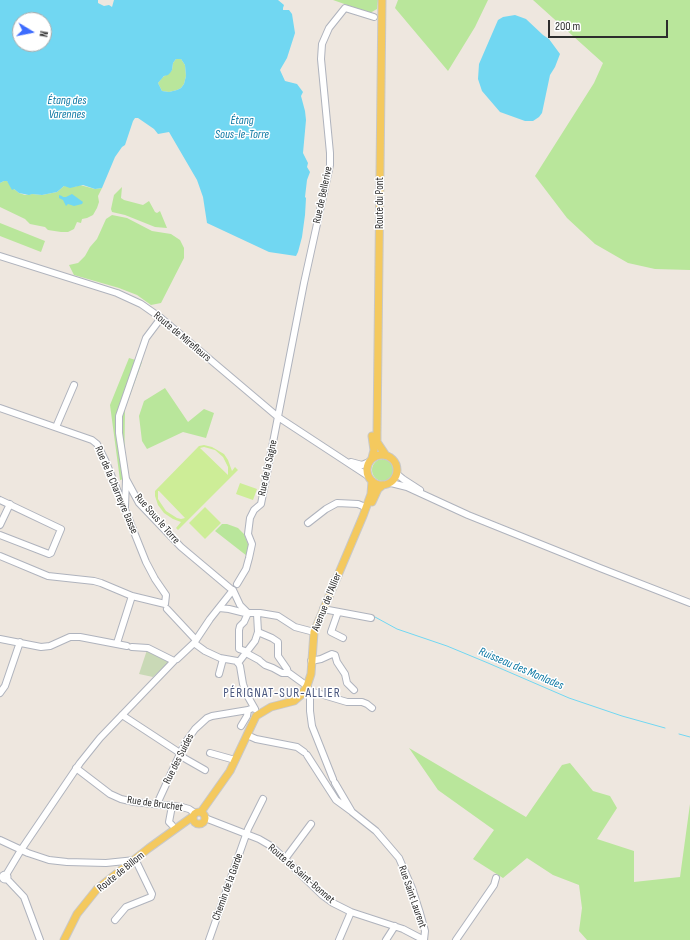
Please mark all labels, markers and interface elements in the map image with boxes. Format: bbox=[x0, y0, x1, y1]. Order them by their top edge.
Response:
north arrow bbox=[12, 12, 52, 52]
scale bar bbox=[550, 12, 670, 38]
text: 200 m bbox=[555, 19, 580, 34]
text: N bbox=[36, 30, 50, 38]
water label: Étang des Varennes bbox=[48, 94, 86, 122]
water label: Étang Sous-le-Torre bbox=[215, 114, 269, 142]
street label: Rue de Bellerive bbox=[310, 165, 336, 225]
street label: Route du Pont bbox=[373, 177, 387, 229]
street label: Route de Mirefleurs bbox=[151, 309, 213, 365]
street label: Rue de la Sagne bbox=[256, 439, 280, 497]
street label: Rue de la Charreyre Basse bbox=[92, 444, 140, 536]
street label: Rue Sous le Torre bbox=[132, 491, 182, 547]
street label: Avenue de l'Allier bbox=[309, 571, 345, 633]
water label: Ruisseau des Monlades bbox=[476, 645, 566, 693]
district label: PÉRIGNAT-SUR-ALLIER bbox=[223, 686, 341, 702]
street label: Rue des Suides bbox=[161, 732, 197, 786]
street label: Rue de Bruchet bbox=[126, 794, 184, 814]
street label: Route de Saint-Bonnet bbox=[265, 841, 337, 907]
street label: Route de Billom bbox=[95, 849, 147, 895]
street label: Chemin de la Garde bbox=[210, 852, 246, 922]
street label: Rue Saint Laurent bbox=[395, 864, 429, 930]

